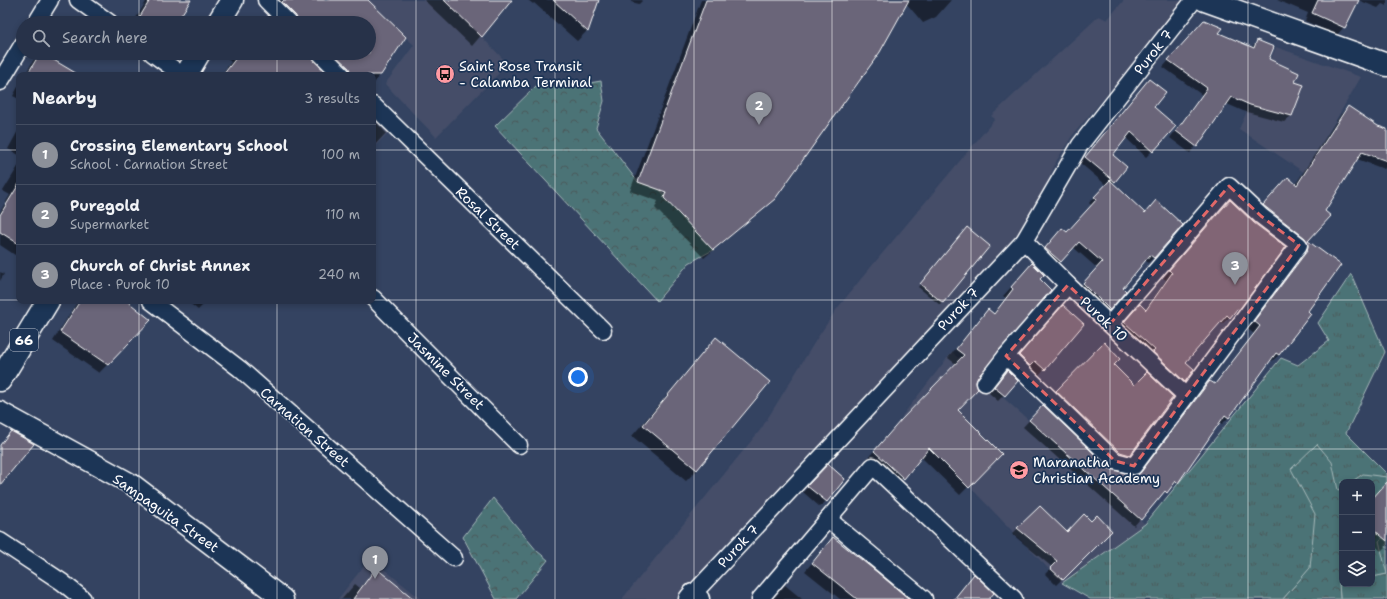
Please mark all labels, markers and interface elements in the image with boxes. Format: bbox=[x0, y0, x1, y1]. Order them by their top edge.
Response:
search box bbox=[16, 16, 376, 60]
street label: Purok 7 bbox=[1130, 26, 1176, 78]
icon: search bbox=[30, 27, 52, 49]
text: Search here bbox=[62, 28, 148, 48]
place label: Saint Rose Transit - Calamba Terminal bbox=[459, 57, 593, 91]
bus stop icon: Saint Rose Transit - Calamba Terminal bbox=[434, 63, 456, 85]
text: Nearby bbox=[32, 87, 97, 109]
text: 3 results bbox=[304, 90, 360, 107]
pin: 2 bbox=[746, 92, 772, 125]
text: Crossing Elementary School bbox=[70, 136, 288, 156]
text: 1 bbox=[42, 146, 48, 163]
text: 100 m bbox=[321, 146, 360, 163]
text: School · Carnation Street bbox=[70, 156, 228, 173]
street label: Rosal Street bbox=[452, 183, 524, 253]
text: Puregold bbox=[70, 196, 140, 216]
text: 2 bbox=[40, 206, 50, 223]
text: 110 m bbox=[325, 206, 360, 223]
text: Supermarket bbox=[70, 216, 149, 233]
pin: 3 bbox=[1222, 252, 1248, 285]
text: Church of Christ Annex bbox=[70, 256, 250, 276]
text: 3 bbox=[40, 266, 50, 283]
text: 240 m bbox=[318, 266, 360, 283]
text: Place · Purok 10 bbox=[70, 276, 170, 293]
street label: Purok 7 bbox=[933, 284, 983, 334]
street label: Purok 10 bbox=[1077, 293, 1131, 345]
road number: 66 bbox=[10, 329, 38, 351]
street label: Jasmine Street bbox=[404, 329, 488, 413]
your location bbox=[568, 367, 588, 387]
street label: Carnation Street bbox=[257, 383, 353, 471]
place label: Maranatha Christian Academy bbox=[1033, 453, 1160, 487]
school or university icon: Maranatha Christian Academy bbox=[1008, 459, 1030, 481]
street label: Sampaguita Street bbox=[109, 470, 223, 556]
map controls bbox=[1339, 479, 1375, 587]
button: + bbox=[1339, 479, 1375, 515]
button: − bbox=[1339, 515, 1375, 551]
street label: Purok 7 bbox=[713, 521, 763, 571]
pin: 1 bbox=[362, 546, 388, 579]
button: layers bbox=[1339, 551, 1375, 587]

